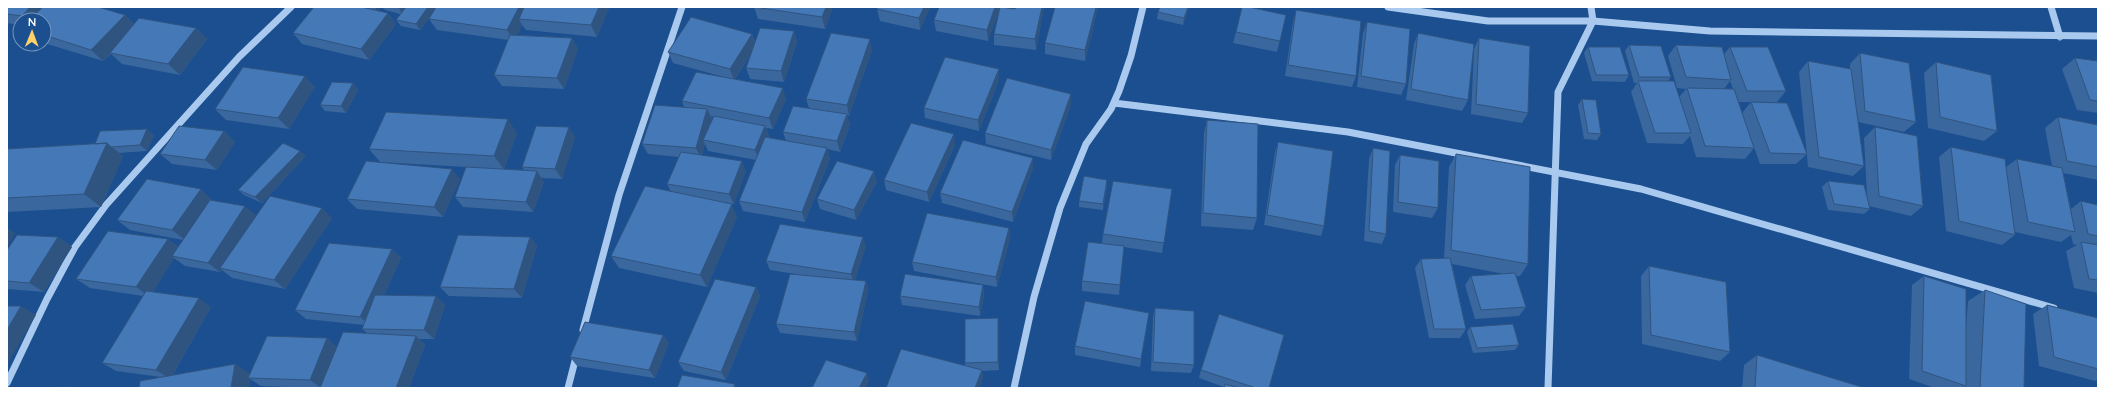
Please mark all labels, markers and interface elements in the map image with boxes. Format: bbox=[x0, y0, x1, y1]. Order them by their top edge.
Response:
north arrow bbox=[12, 12, 52, 52]
text: N bbox=[28, 15, 37, 28]

